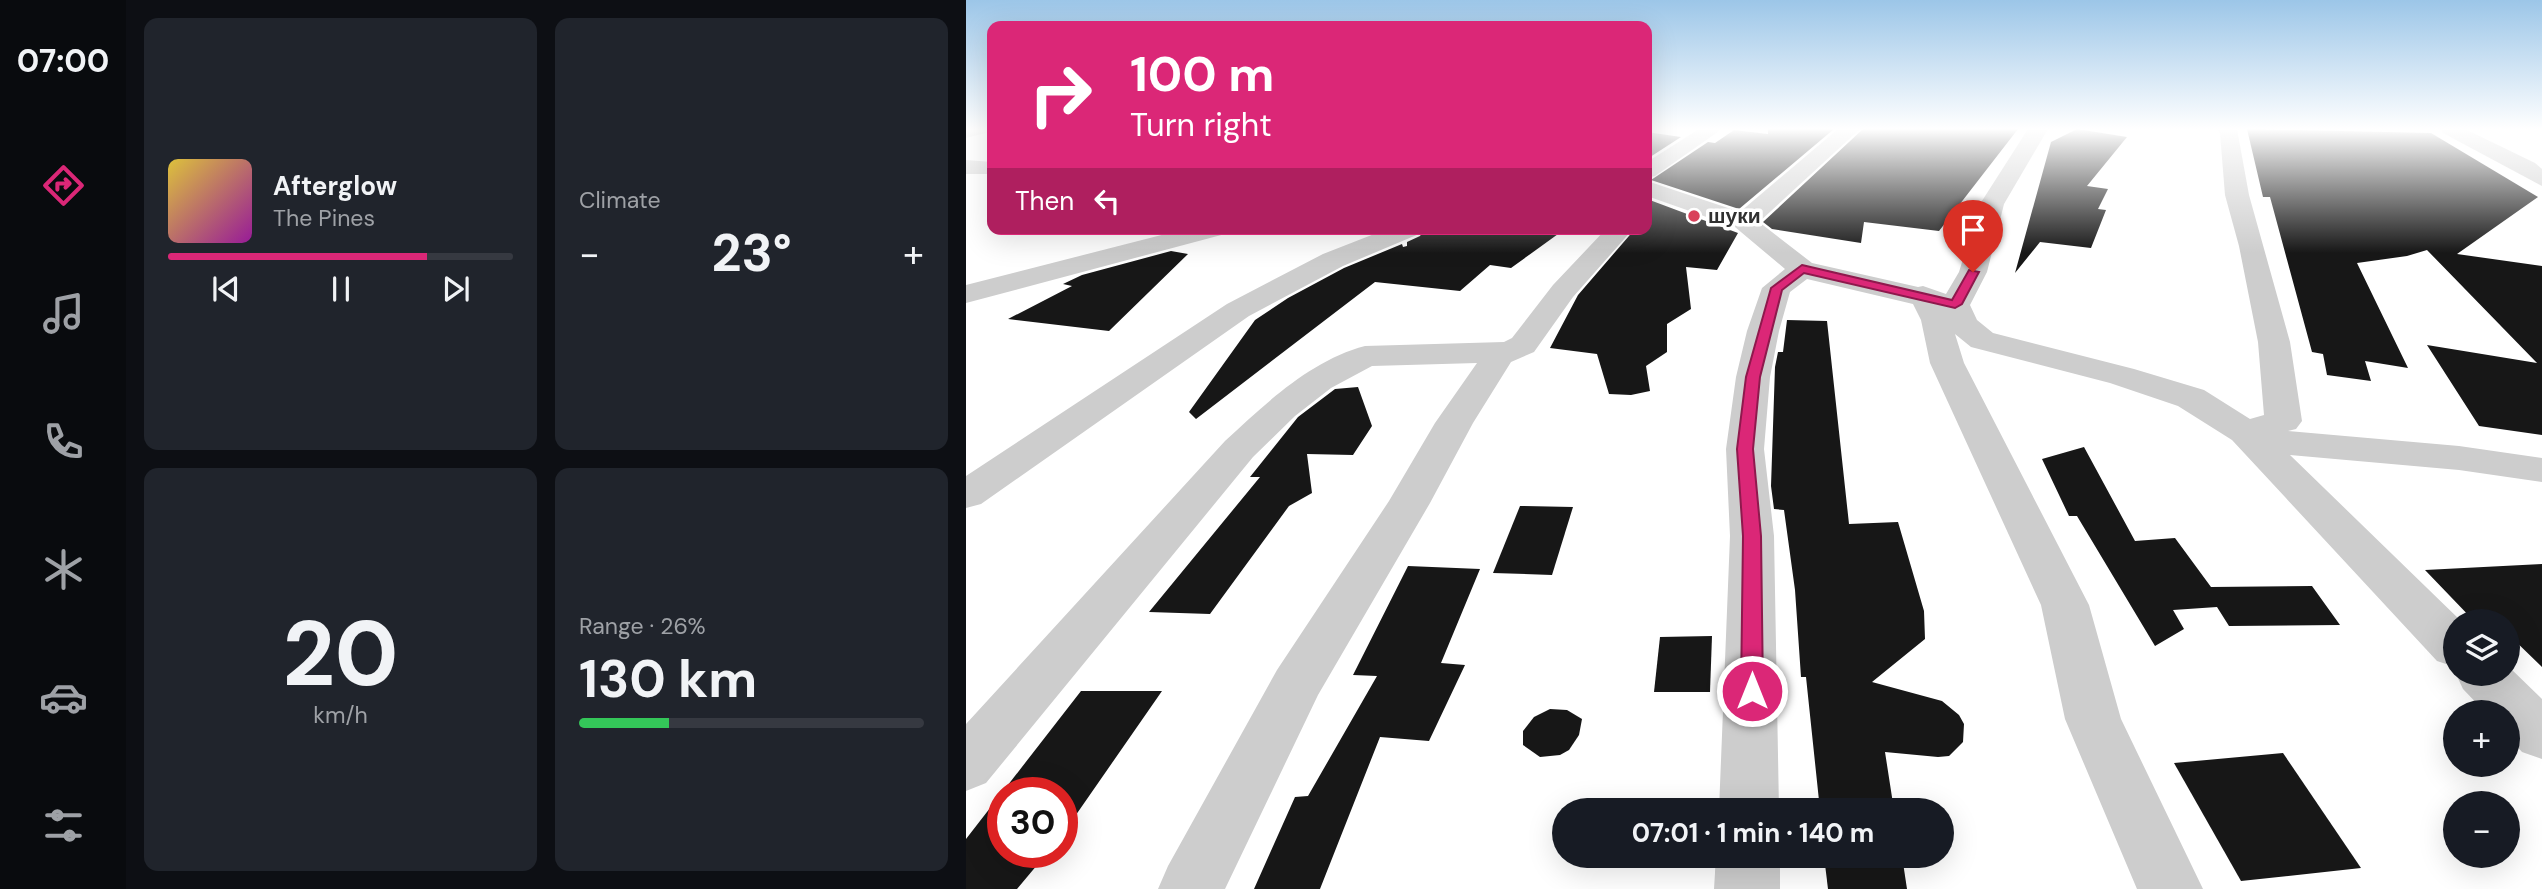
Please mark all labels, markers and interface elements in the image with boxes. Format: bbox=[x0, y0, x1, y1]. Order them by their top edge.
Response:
text: 07:00 bbox=[17, 40, 109, 82]
text: 100 m bbox=[1130, 42, 1274, 106]
icon: right bbox=[1015, 49, 1106, 140]
text: Turn right bbox=[1130, 104, 1272, 146]
icon: directions bbox=[39, 161, 88, 210]
text: Afterglow bbox=[273, 169, 397, 203]
icon: left bbox=[1088, 182, 1126, 220]
text: Then bbox=[1015, 184, 1074, 218]
text: Climate bbox=[579, 185, 661, 215]
pin bbox=[1943, 200, 2003, 272]
place label: шуки bbox=[1708, 202, 1761, 230]
text: The Pines bbox=[273, 203, 375, 233]
marker: шуки bbox=[1686, 208, 1702, 224]
icon: arrive bbox=[1954, 211, 1992, 249]
text: 23° bbox=[711, 219, 792, 287]
text: − bbox=[579, 229, 600, 279]
text: + bbox=[903, 229, 924, 279]
icon: previous bbox=[207, 270, 245, 308]
icon: pause bbox=[322, 270, 360, 308]
icon: next bbox=[437, 270, 475, 308]
icon: music bbox=[39, 289, 88, 338]
icon: phone bbox=[39, 417, 88, 466]
icon: climate bbox=[39, 545, 88, 594]
text: 20 bbox=[282, 595, 399, 713]
map controls bbox=[2443, 609, 2520, 868]
button: layers bbox=[2443, 609, 2520, 686]
text: Range · 26% bbox=[579, 611, 706, 641]
text: 130 km bbox=[579, 645, 757, 713]
position arrow bbox=[1715, 654, 1789, 728]
icon: car bbox=[39, 673, 88, 722]
text: km/h bbox=[313, 700, 368, 730]
button: + bbox=[2443, 700, 2520, 777]
speed limit sign: 30 bbox=[987, 777, 1078, 868]
button: − bbox=[2443, 791, 2520, 868]
icon: filters bbox=[39, 801, 88, 850]
text: 07:01 · 1 min · 140 m bbox=[1632, 816, 1874, 850]

